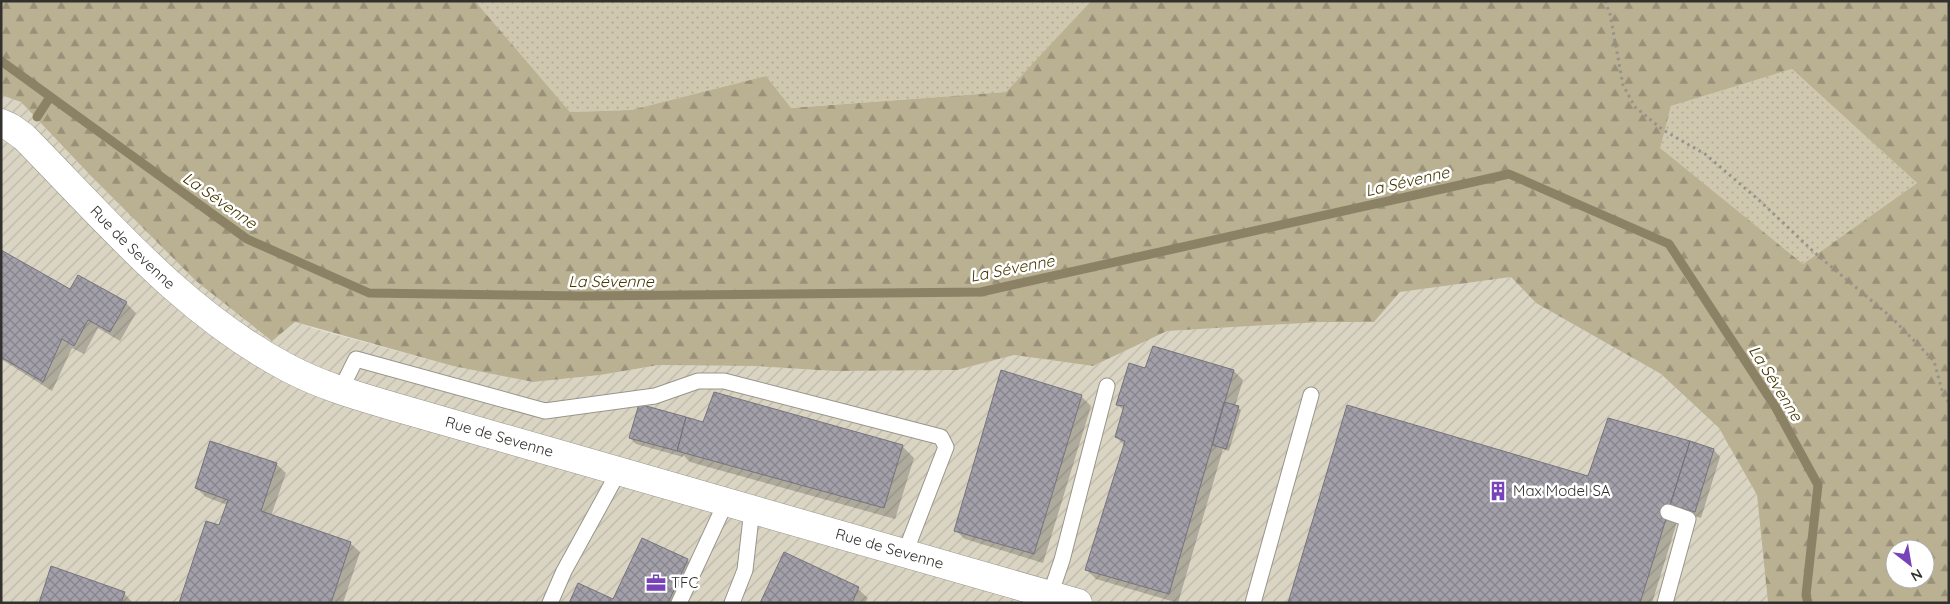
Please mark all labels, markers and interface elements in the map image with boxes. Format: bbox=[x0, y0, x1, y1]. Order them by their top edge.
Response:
water label: La Sévenne bbox=[1363, 161, 1452, 200]
water label: La Sévenne bbox=[179, 167, 262, 233]
street label: Rue de Sevenne bbox=[86, 201, 179, 293]
water label: La Sévenne bbox=[968, 250, 1057, 286]
water label: La Sévenne bbox=[568, 271, 655, 291]
water label: La Sévenne bbox=[1745, 341, 1808, 425]
street label: Rue de Sevenne bbox=[443, 412, 556, 461]
building icon: Max Model SA bbox=[1487, 480, 1509, 502]
place label: Max Model SA bbox=[1513, 481, 1611, 500]
street label: Rue de Sevenne bbox=[833, 524, 946, 573]
north arrow bbox=[1885, 539, 1935, 589]
text: N bbox=[1908, 565, 1926, 586]
office icon: TFC bbox=[645, 572, 667, 594]
place label: TFC bbox=[671, 573, 698, 592]

